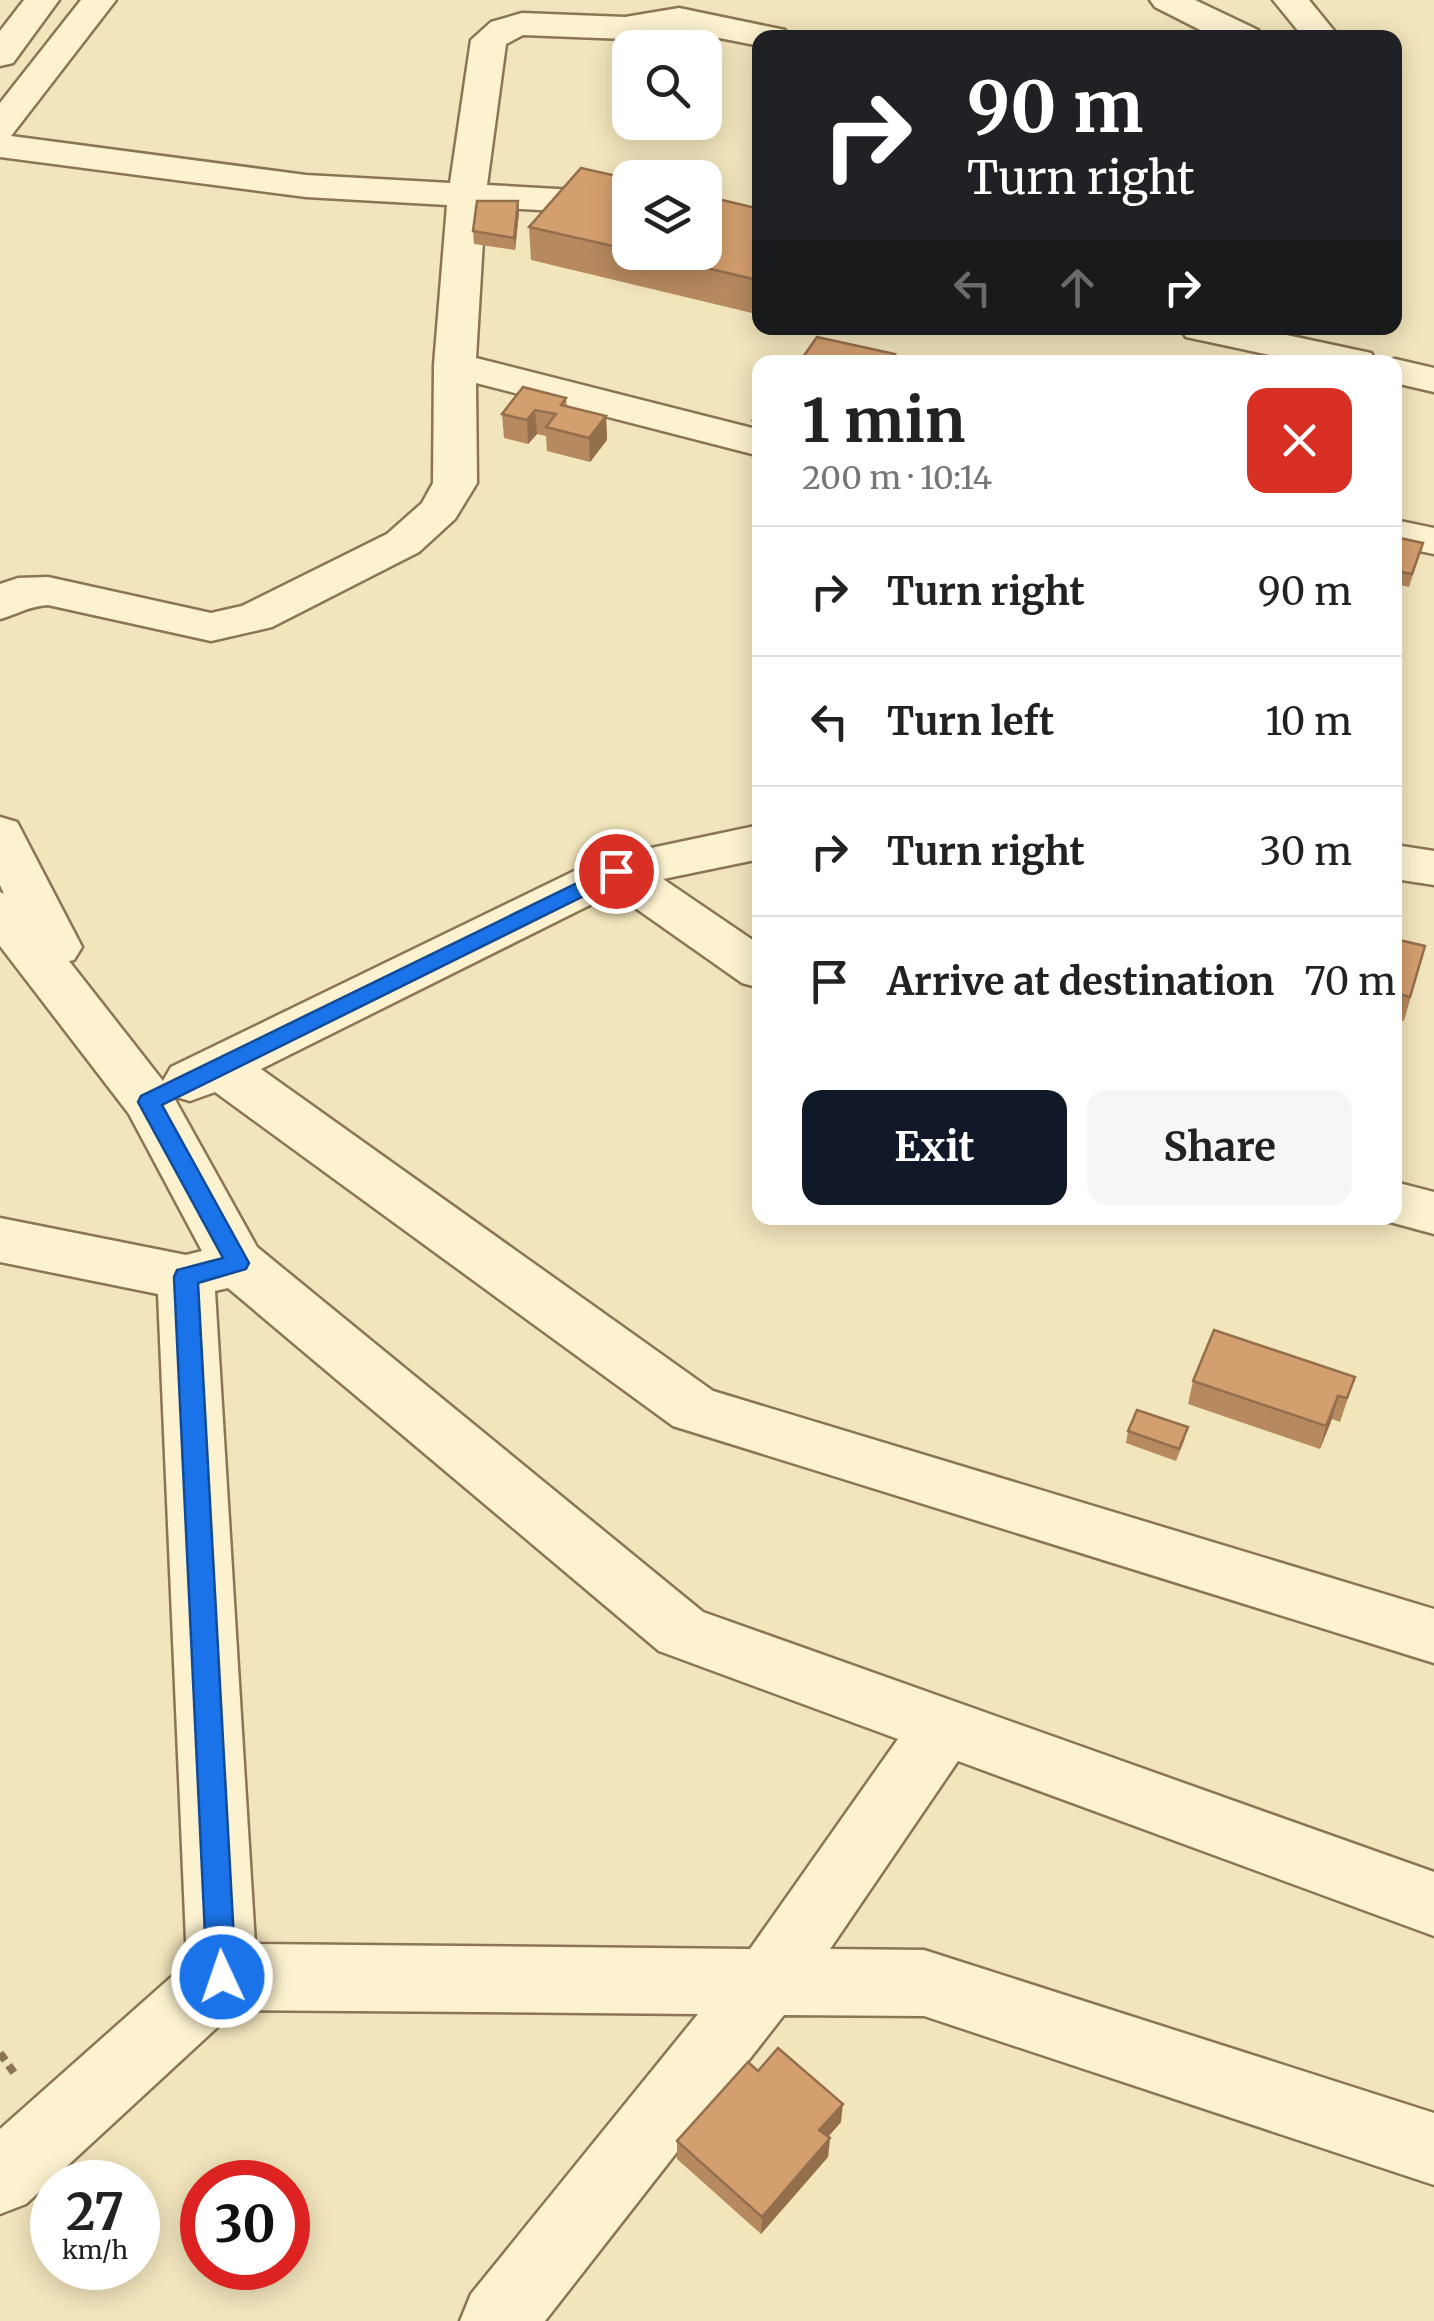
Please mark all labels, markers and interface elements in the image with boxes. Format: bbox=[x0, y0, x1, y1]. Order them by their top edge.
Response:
map controls bbox=[612, 30, 722, 270]
button: search bbox=[612, 30, 722, 140]
text: 90 m bbox=[967, 63, 1144, 151]
icon: right bbox=[802, 70, 932, 200]
text: Turn right bbox=[967, 150, 1195, 206]
button: layers bbox=[612, 160, 722, 270]
icon: left bbox=[945, 260, 1000, 315]
icon: ahead bbox=[1050, 260, 1105, 315]
icon: right bbox=[1155, 260, 1210, 315]
text: 1 min bbox=[802, 383, 965, 458]
button: close bbox=[1247, 388, 1352, 493]
text: 200 m · 10:14 bbox=[802, 458, 992, 498]
icon: right bbox=[802, 564, 857, 619]
text: Turn right bbox=[887, 568, 1085, 615]
text: 90 m bbox=[1258, 568, 1352, 615]
icon: left bbox=[802, 694, 857, 749]
text: Turn left bbox=[887, 698, 1054, 745]
text: 10 m bbox=[1265, 698, 1352, 745]
icon: right bbox=[802, 824, 857, 879]
text: Turn right bbox=[887, 828, 1085, 875]
text: 30 m bbox=[1259, 828, 1352, 875]
pin bbox=[574, 829, 659, 914]
icon: arrive bbox=[589, 844, 644, 899]
icon: arrive bbox=[802, 954, 857, 1009]
text: Arrive at destination bbox=[887, 958, 1274, 1005]
text: 70 m bbox=[1304, 958, 1396, 1005]
button: Exit bbox=[802, 1090, 1067, 1205]
button: Share bbox=[1087, 1090, 1352, 1205]
position arrow bbox=[170, 1925, 274, 2029]
speed limit sign: 30 bbox=[180, 2160, 310, 2290]
text: 27 bbox=[66, 2181, 124, 2244]
text: km/h bbox=[62, 2234, 128, 2266]

